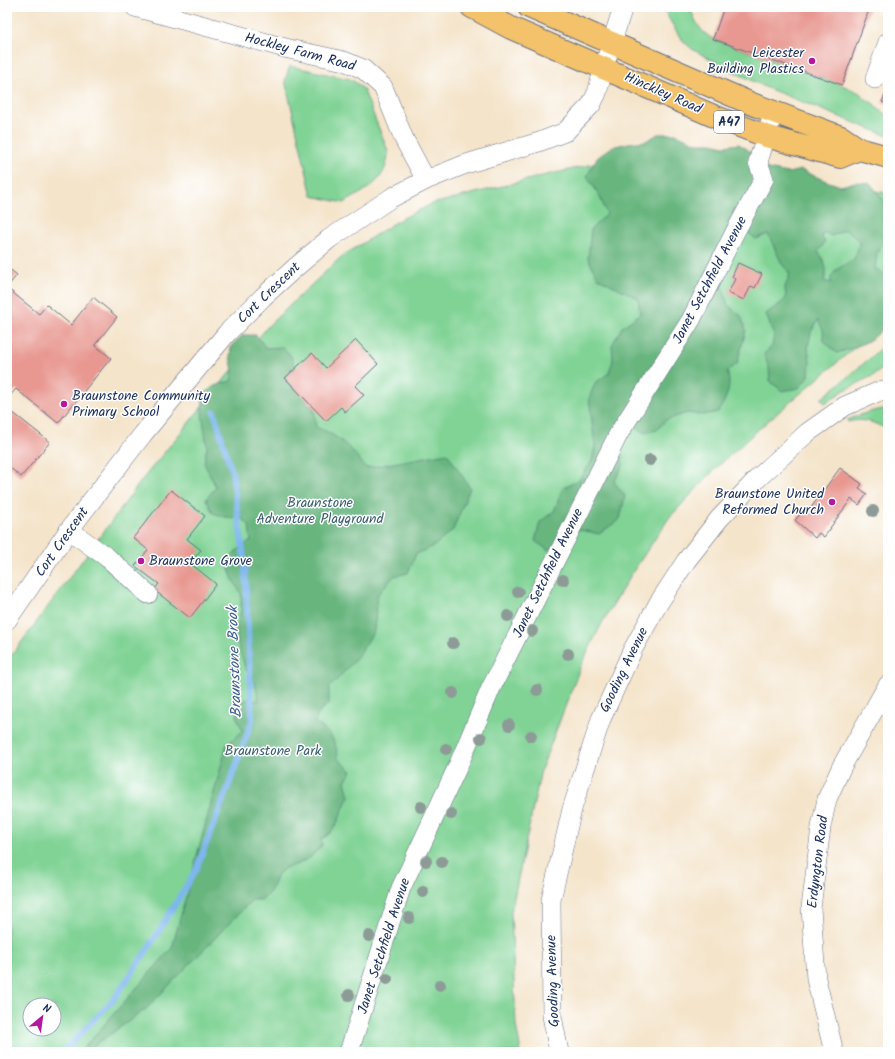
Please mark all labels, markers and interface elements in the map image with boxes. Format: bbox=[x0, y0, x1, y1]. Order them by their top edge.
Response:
street label: Hockley Farm Road bbox=[242, 27, 359, 78]
place label: Leicester Building Plastics bbox=[707, 42, 805, 80]
marker: Leicester Building Plastics bbox=[807, 56, 817, 66]
street label: Hinckley Road bbox=[621, 66, 706, 120]
road number: A47 bbox=[714, 111, 744, 133]
street label: Janet Setchfield Avenue bbox=[667, 212, 753, 348]
street label: Cort Crescent bbox=[232, 257, 306, 329]
place label: Braunstone Community Primary School bbox=[72, 385, 210, 423]
marker: Braunstone Community Primary School bbox=[59, 399, 69, 409]
place label: Braunstone United Reformed Church bbox=[715, 483, 825, 521]
park label: Braunstone Adventure Playground bbox=[257, 492, 384, 530]
marker: Braunstone United Reformed Church bbox=[827, 497, 837, 507]
street label: Cort Crescent bbox=[30, 502, 95, 582]
street label: Janet Setchfield Avenue bbox=[507, 504, 589, 642]
place label: Braunstone Grove bbox=[149, 550, 253, 572]
marker: Braunstone Grove bbox=[136, 556, 146, 566]
water label: Braunstone Brook bbox=[221, 604, 249, 718]
street label: Gooding Avenue bbox=[594, 623, 654, 716]
park label: Braunstone Park bbox=[225, 740, 322, 762]
street label: Erdyngton Road bbox=[801, 813, 835, 910]
street label: Janet Setchfield Avenue bbox=[352, 875, 417, 1017]
street label: Gooding Avenue bbox=[540, 934, 566, 1028]
north arrow bbox=[22, 997, 62, 1037]
text: N bbox=[39, 1000, 54, 1019]

